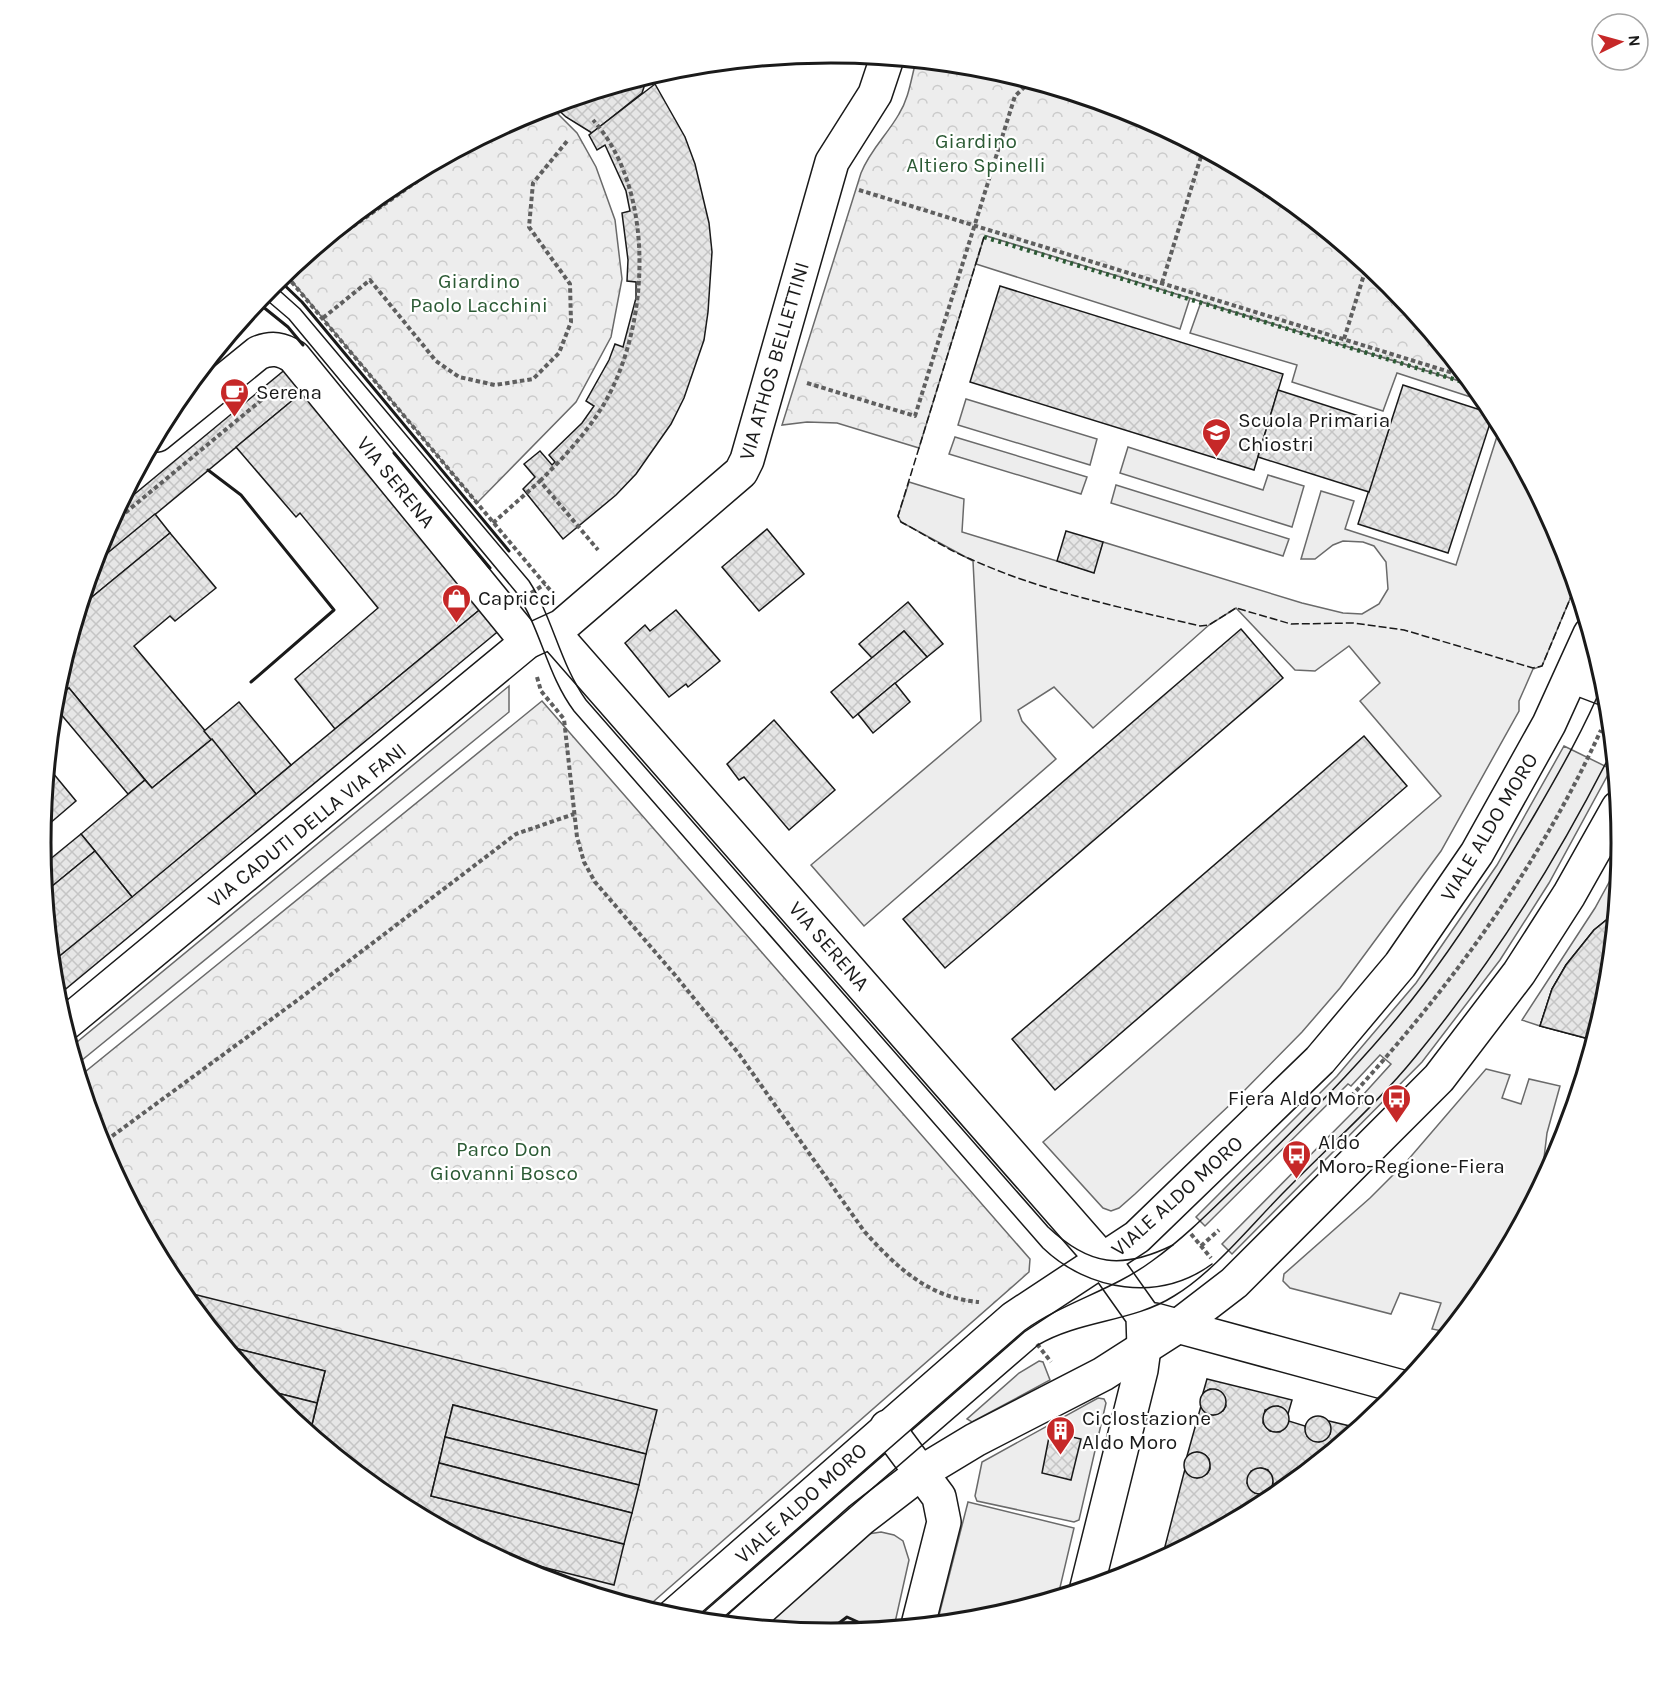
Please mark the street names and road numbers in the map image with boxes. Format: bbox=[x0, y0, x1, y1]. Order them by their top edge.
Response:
street label: VIA ATHOS BELLETTINI bbox=[734, 259, 814, 463]
street label: VIA SERENA bbox=[352, 432, 440, 532]
street label: VIA CADUTI DELLA VIA FANI bbox=[203, 738, 411, 912]
street label: VIALE ALDO MORO bbox=[1435, 749, 1543, 905]
street label: VIA SERENA bbox=[784, 896, 874, 996]
street label: VIALE ALDO MORO bbox=[1106, 1131, 1248, 1261]
street label: VIALE ALDO MORO bbox=[730, 1438, 872, 1568]

